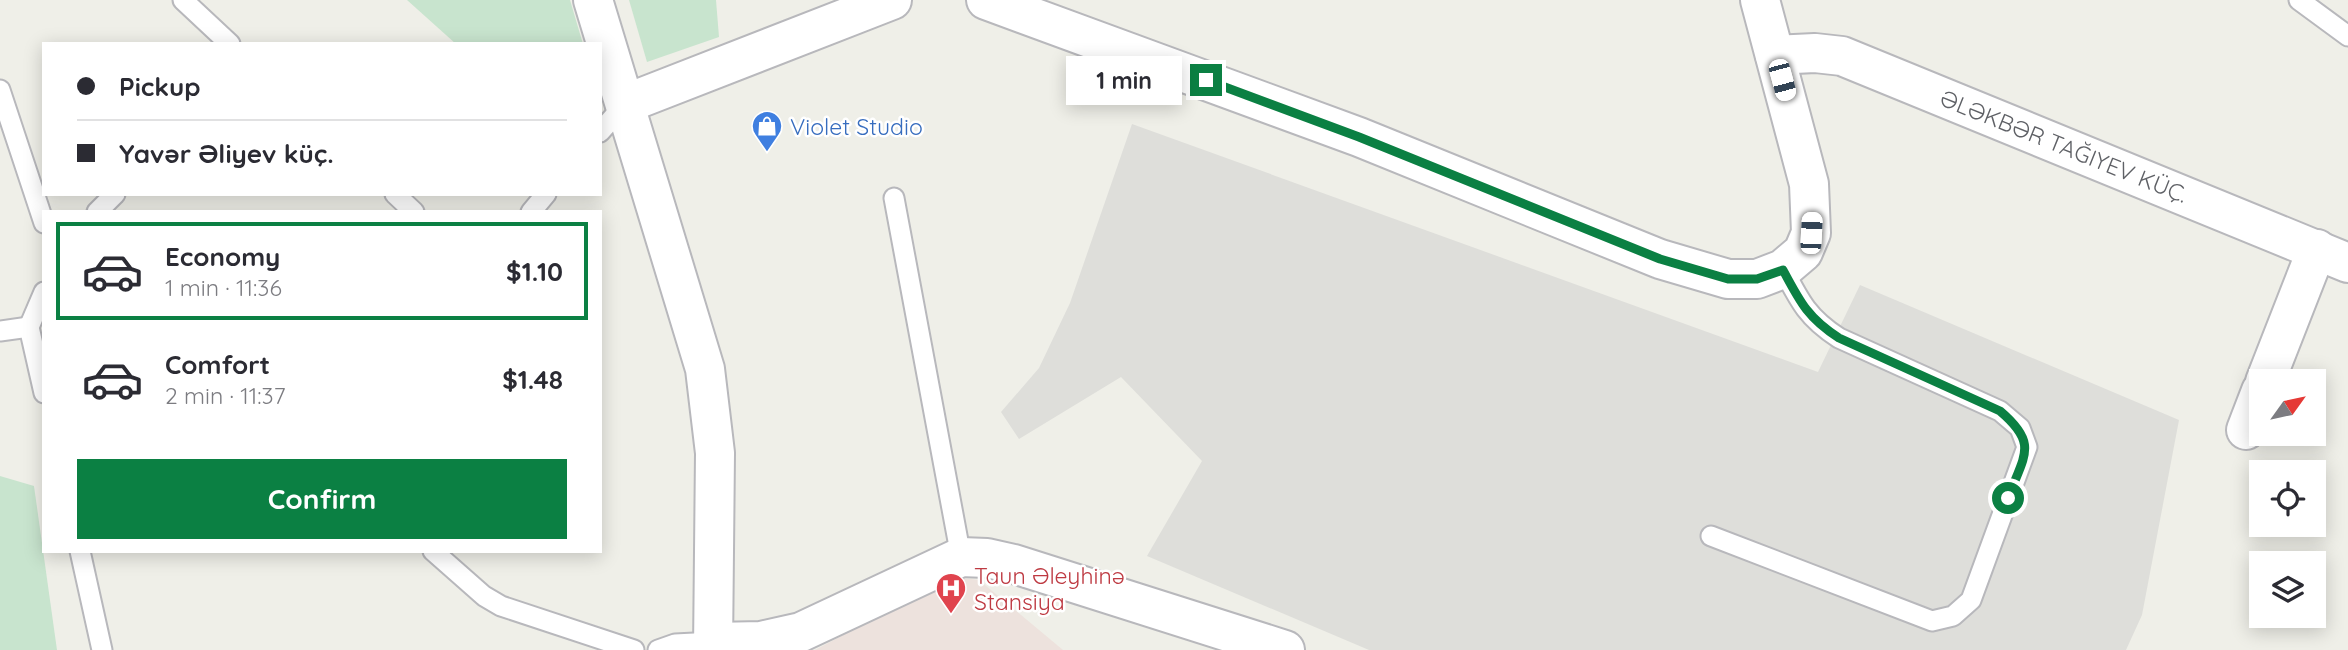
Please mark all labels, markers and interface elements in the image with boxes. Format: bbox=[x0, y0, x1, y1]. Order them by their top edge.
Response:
callout: 1 min bbox=[1066, 56, 1182, 104]
car bbox=[1767, 57, 1798, 103]
route end bbox=[1190, 64, 1222, 96]
text: 1 min bbox=[1096, 66, 1152, 95]
text: Pickup bbox=[119, 70, 201, 103]
street label: ƏLƏKBƏR TAĞIYEV KÜÇ. bbox=[1936, 83, 2192, 209]
shop icon: Violet Studio bbox=[750, 109, 784, 153]
place label: Violet Studio bbox=[790, 112, 923, 141]
text: Yavər Əliyev küç. bbox=[119, 137, 334, 170]
car bbox=[1800, 211, 1823, 255]
icon: car bbox=[81, 240, 144, 303]
text: Economy bbox=[165, 240, 280, 273]
text: $1.10 bbox=[506, 255, 563, 288]
text: 1 min · 11:36 bbox=[165, 273, 282, 302]
icon: car bbox=[81, 348, 144, 411]
text: Comfort bbox=[165, 348, 270, 381]
text: $1.48 bbox=[502, 363, 563, 396]
north arrow bbox=[2249, 369, 2326, 446]
map controls bbox=[2249, 369, 2326, 628]
text: 2 min · 11:37 bbox=[165, 381, 285, 410]
button: Confirm bbox=[77, 459, 567, 539]
button: locate bbox=[2249, 460, 2326, 537]
route start bbox=[1992, 482, 2024, 514]
button: layers bbox=[2249, 551, 2326, 628]
place label: Taun Əleyhinə Stansiya bbox=[974, 561, 1125, 616]
hospital icon: Taun Əleyhinə Stansiya bbox=[934, 571, 968, 615]

